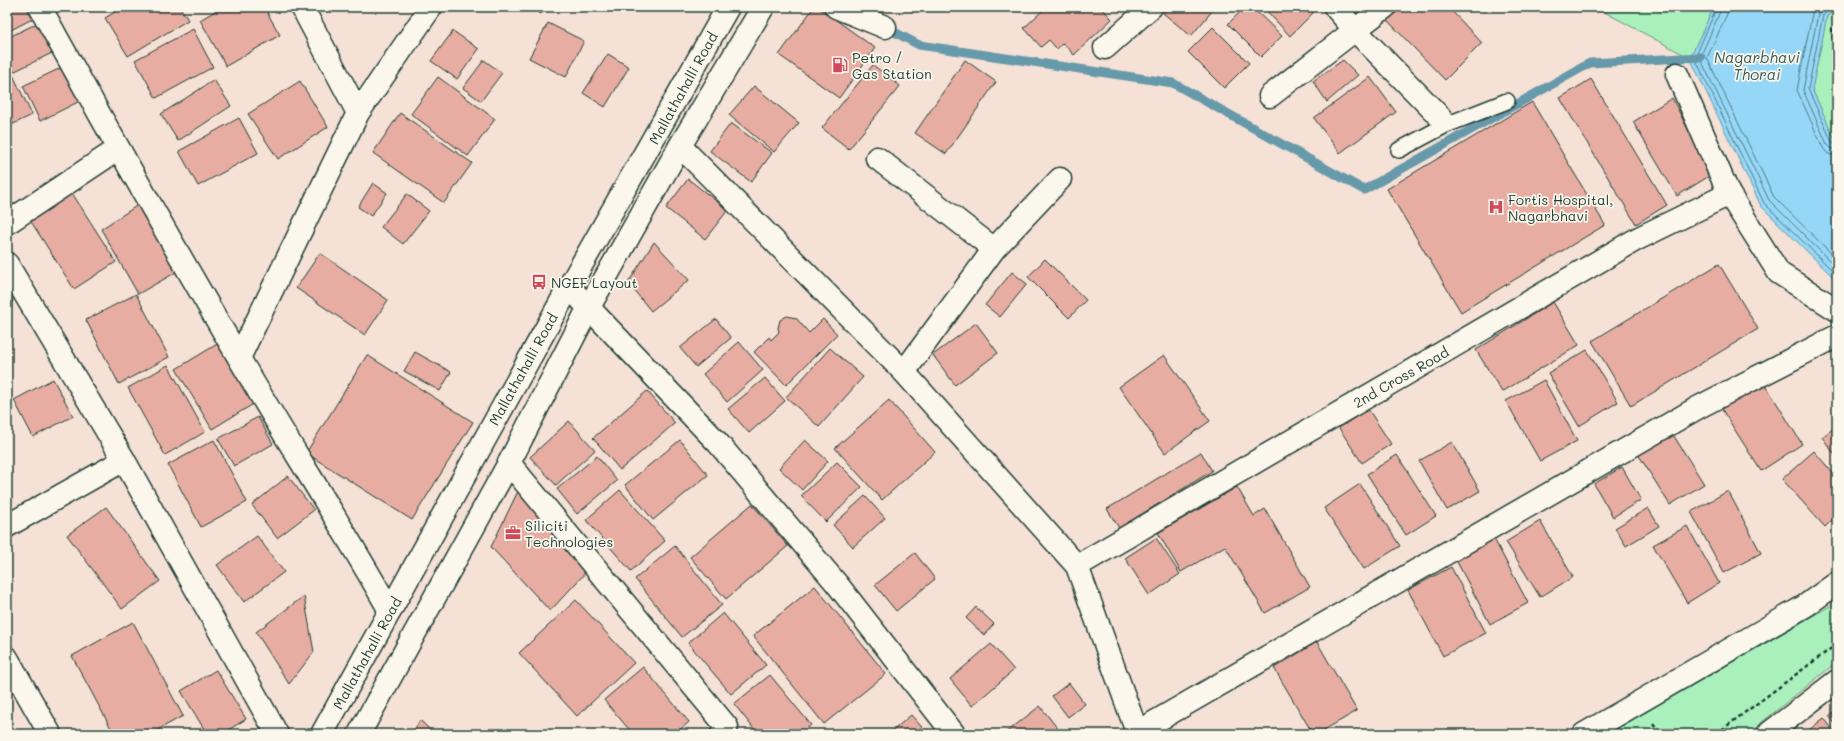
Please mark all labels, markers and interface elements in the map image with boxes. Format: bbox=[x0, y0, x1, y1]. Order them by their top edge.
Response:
street label: Mallathahalli Road bbox=[644, 28, 722, 148]
water label: Nagarbhavi Thorai bbox=[1714, 47, 1800, 84]
place label: Petro / Gas Station bbox=[852, 48, 932, 83]
fuel station icon: Petro / Gas Station bbox=[831, 56, 849, 74]
place label: Fortis Hospital, Nagarbhavi bbox=[1508, 190, 1614, 225]
hospital icon: Fortis Hospital, Nagarbhavi bbox=[1487, 198, 1505, 216]
bus stop icon: NGEF Layout bbox=[530, 273, 548, 291]
place label: NGEF Layout bbox=[551, 273, 638, 292]
street label: Mallathahalli Road bbox=[484, 309, 562, 429]
street label: 2nd Cross Road bbox=[1350, 342, 1452, 412]
place label: Siliciti Technologies bbox=[525, 516, 613, 551]
office icon: Siliciti Technologies bbox=[504, 524, 522, 542]
street label: Mallathahalli Road bbox=[328, 593, 406, 713]

